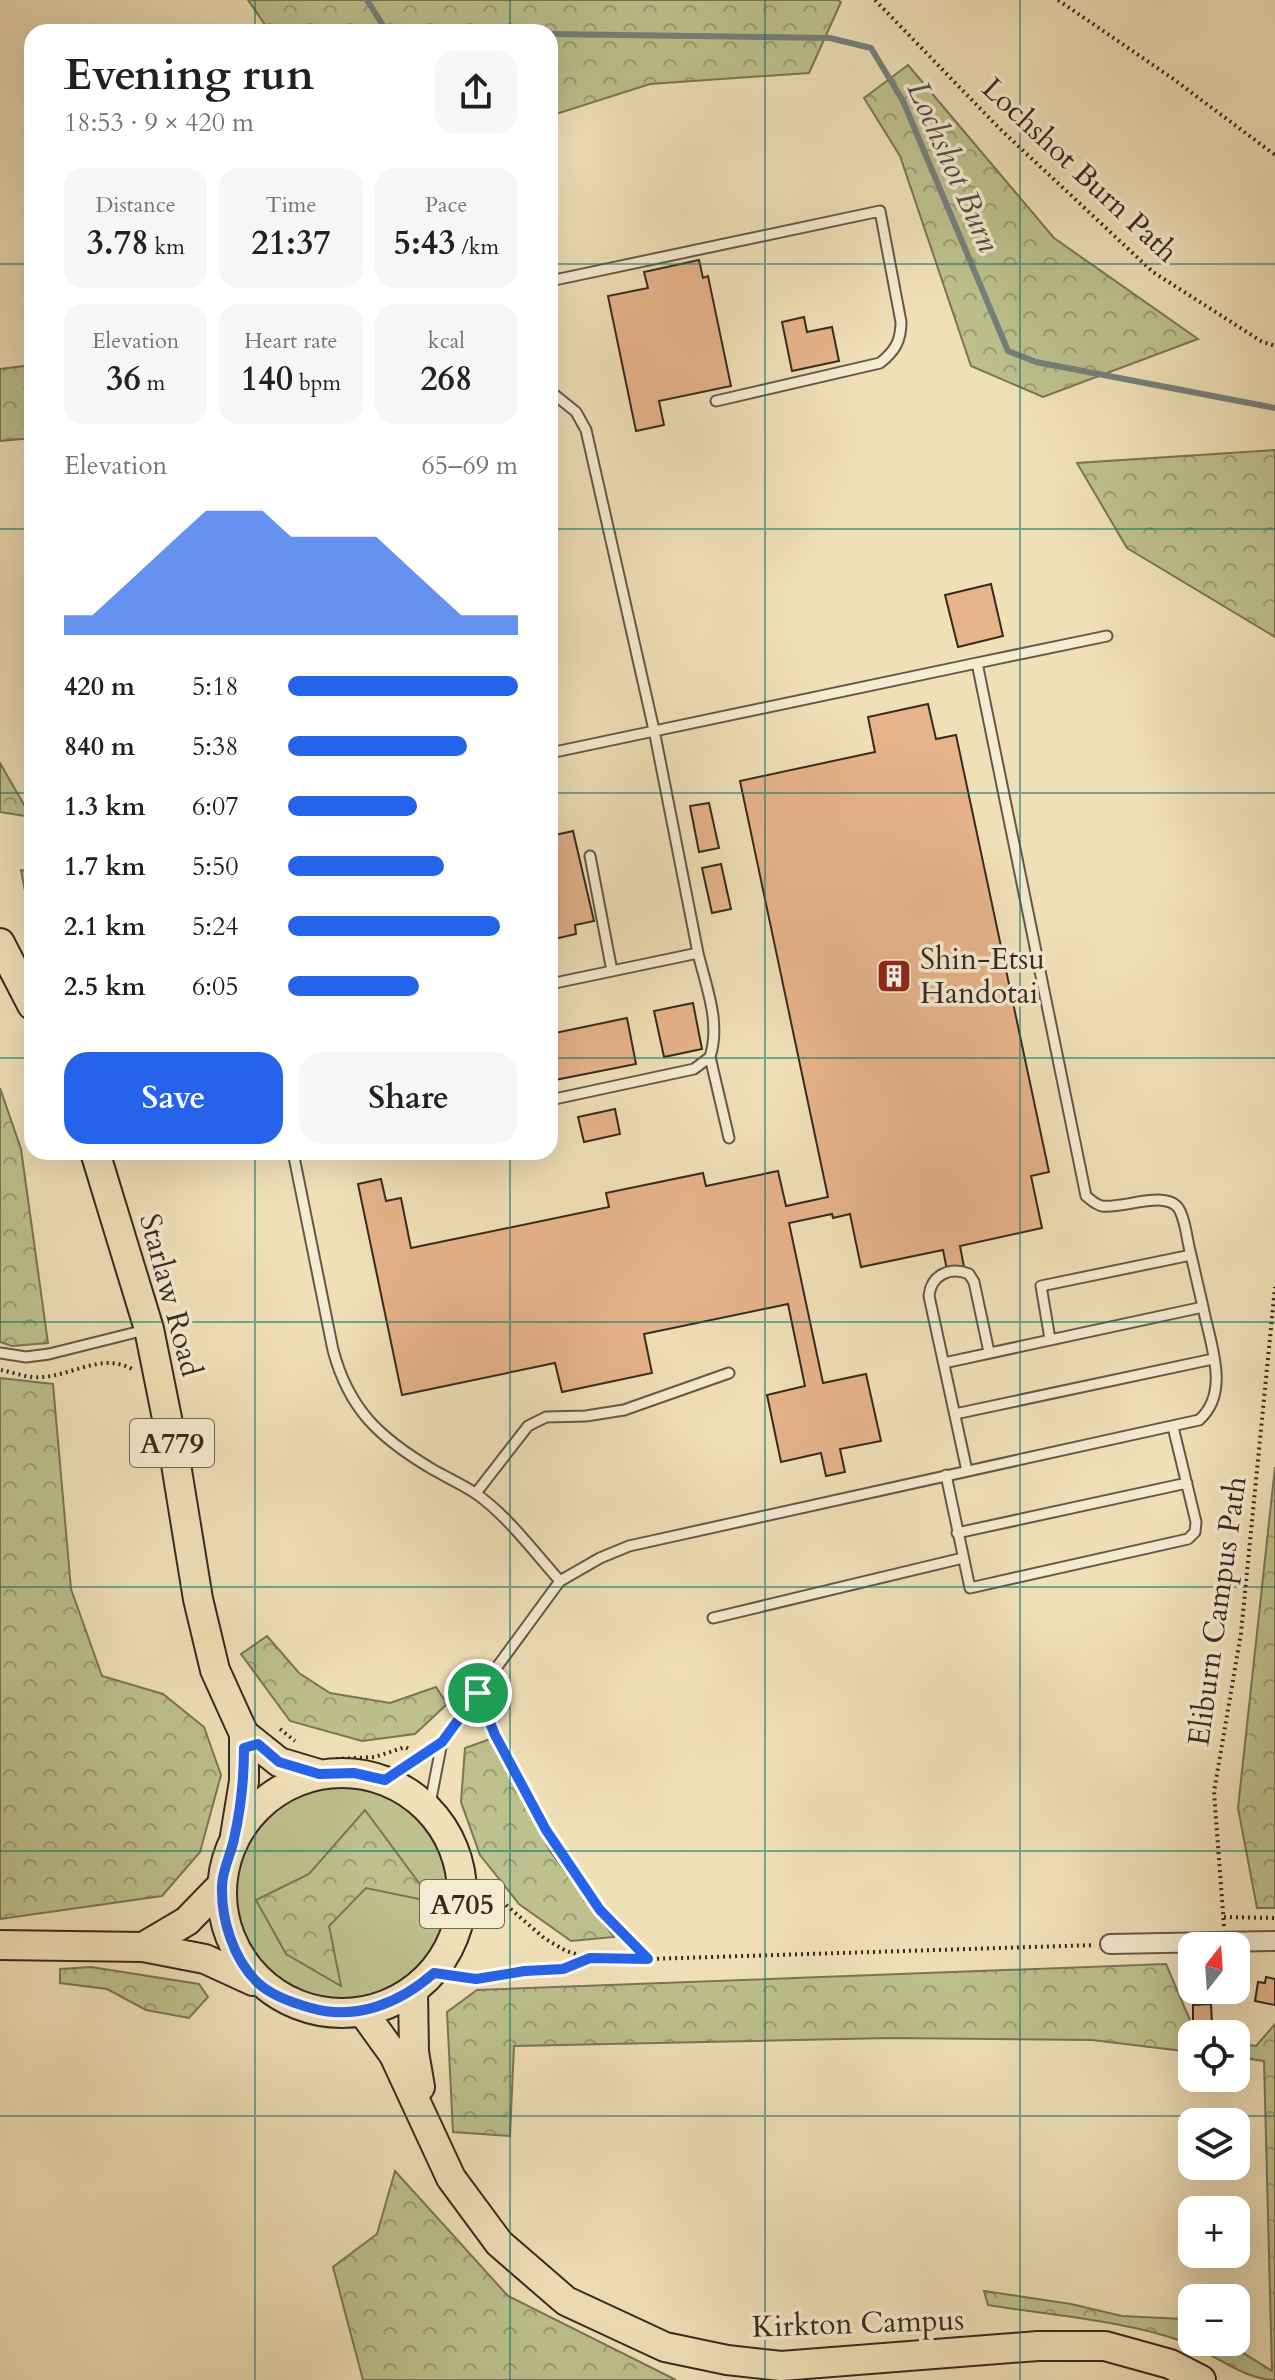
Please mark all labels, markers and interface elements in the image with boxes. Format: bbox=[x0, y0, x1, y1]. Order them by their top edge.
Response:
text: Evening run bbox=[64, 45, 314, 105]
button: share bbox=[434, 50, 518, 134]
street label: Lochshot Burn Path bbox=[973, 69, 1187, 272]
water label: Lochshot Burn bbox=[896, 74, 1011, 259]
text: 18:53 · 9 × 420 m bbox=[64, 105, 254, 140]
text: Distance bbox=[95, 190, 176, 220]
text: Time bbox=[266, 190, 316, 220]
text: Pace bbox=[425, 190, 468, 220]
text: 3.78 bbox=[86, 220, 149, 266]
text: 21:37 bbox=[251, 220, 331, 266]
text: 5:43 bbox=[394, 220, 456, 266]
text: km bbox=[149, 232, 185, 262]
text: /km bbox=[456, 232, 499, 262]
text: Elevation bbox=[92, 326, 179, 356]
text: Heart rate bbox=[244, 326, 338, 356]
text: kcal bbox=[428, 326, 465, 356]
text: 36 bbox=[106, 356, 141, 402]
text: 140 bbox=[241, 356, 293, 402]
text: 268 bbox=[420, 356, 472, 402]
text: m bbox=[141, 368, 165, 398]
text: bpm bbox=[293, 368, 341, 398]
text: Elevation bbox=[64, 448, 167, 483]
text: 65–69 m bbox=[421, 448, 518, 483]
text: 420 m bbox=[64, 669, 135, 704]
text: 5:18 bbox=[192, 669, 239, 704]
text: 840 m bbox=[64, 729, 135, 764]
text: 5:38 bbox=[192, 729, 239, 764]
text: 1.3 km bbox=[64, 789, 145, 824]
text: 6:07 bbox=[192, 789, 239, 824]
text: 1.7 km bbox=[64, 849, 145, 884]
text: 5:50 bbox=[192, 849, 239, 884]
text: 2.1 km bbox=[64, 909, 145, 944]
text: 5:24 bbox=[192, 909, 239, 944]
place label: Shin-Etsu Handotai bbox=[920, 939, 1045, 1014]
building icon: Shin-Etsu Handotai bbox=[875, 957, 913, 995]
text: 2.5 km bbox=[64, 969, 145, 1004]
text: 6:05 bbox=[192, 969, 239, 1004]
button: Save bbox=[64, 1052, 283, 1144]
button: Share bbox=[299, 1052, 518, 1144]
street label: Starlaw Road bbox=[129, 1209, 212, 1381]
road number: A779 bbox=[130, 1419, 214, 1467]
street label: Eliburn Campus Path bbox=[1178, 1473, 1257, 1748]
pin bbox=[444, 1659, 512, 1727]
icon: arrive bbox=[456, 1671, 500, 1715]
road number: A705 bbox=[420, 1880, 504, 1928]
north arrow bbox=[1178, 1932, 1250, 2004]
map controls bbox=[1178, 1932, 1250, 2356]
button: locate bbox=[1178, 2020, 1250, 2092]
button: layers bbox=[1178, 2108, 1250, 2180]
button: + bbox=[1178, 2196, 1250, 2268]
button: − bbox=[1178, 2284, 1250, 2356]
street label: Kirkton Campus bbox=[751, 2299, 965, 2348]

